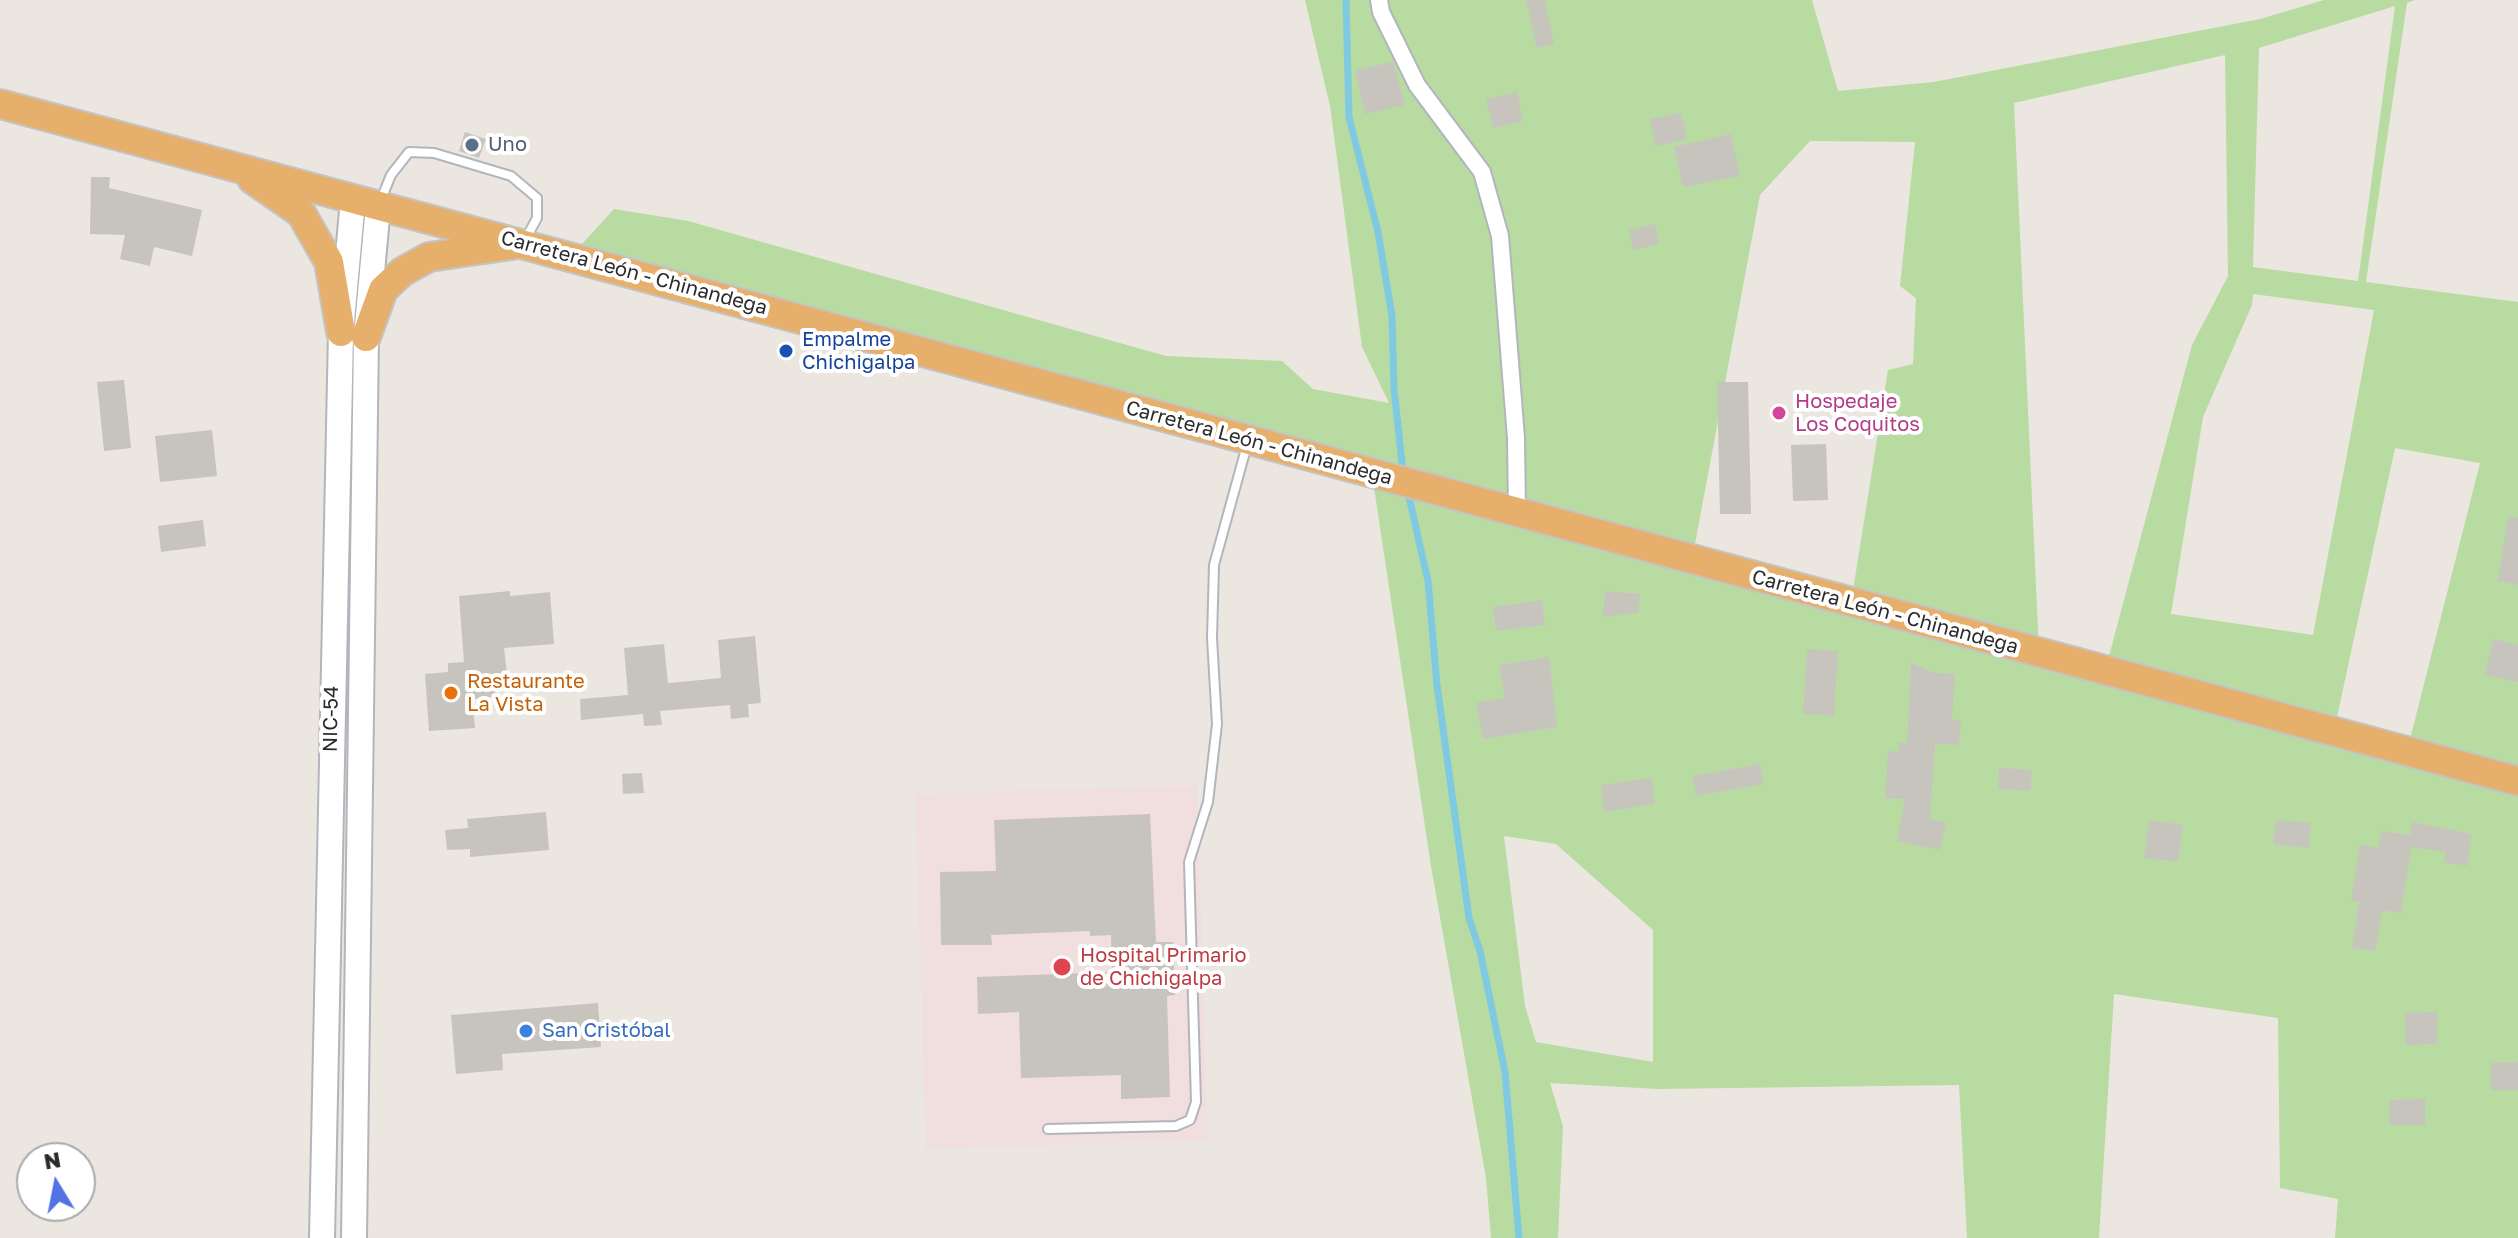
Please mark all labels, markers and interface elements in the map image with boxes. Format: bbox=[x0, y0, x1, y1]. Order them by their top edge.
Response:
place label: Uno bbox=[488, 133, 527, 157]
marker: Uno bbox=[463, 136, 481, 154]
street label: Carretera León - Chinandega bbox=[498, 226, 770, 320]
place label: Empalme Chichigalpa bbox=[802, 328, 915, 375]
marker: Empalme Chichigalpa bbox=[777, 342, 795, 360]
place label: Hospedaje Los Coquitos bbox=[1795, 390, 1920, 437]
street label: Carretera León - Chinandega bbox=[1123, 396, 1395, 490]
marker: Hospedaje Los Coquitos bbox=[1770, 404, 1788, 422]
street label: Carretera León - Chinandega bbox=[1749, 565, 2021, 659]
place label: Restaurante La Vista bbox=[467, 670, 585, 717]
marker: Restaurante La Vista bbox=[442, 684, 460, 702]
street label: NIC-54 bbox=[318, 686, 344, 752]
place label: Hospital Primario de Chichigalpa bbox=[1080, 944, 1247, 991]
marker: Hospital Primario de Chichigalpa bbox=[1051, 956, 1073, 978]
place label: San Cristóbal bbox=[542, 1019, 671, 1043]
marker: San Cristóbal bbox=[517, 1022, 535, 1040]
north arrow bbox=[16, 1142, 96, 1222]
text: N bbox=[42, 1145, 63, 1175]

